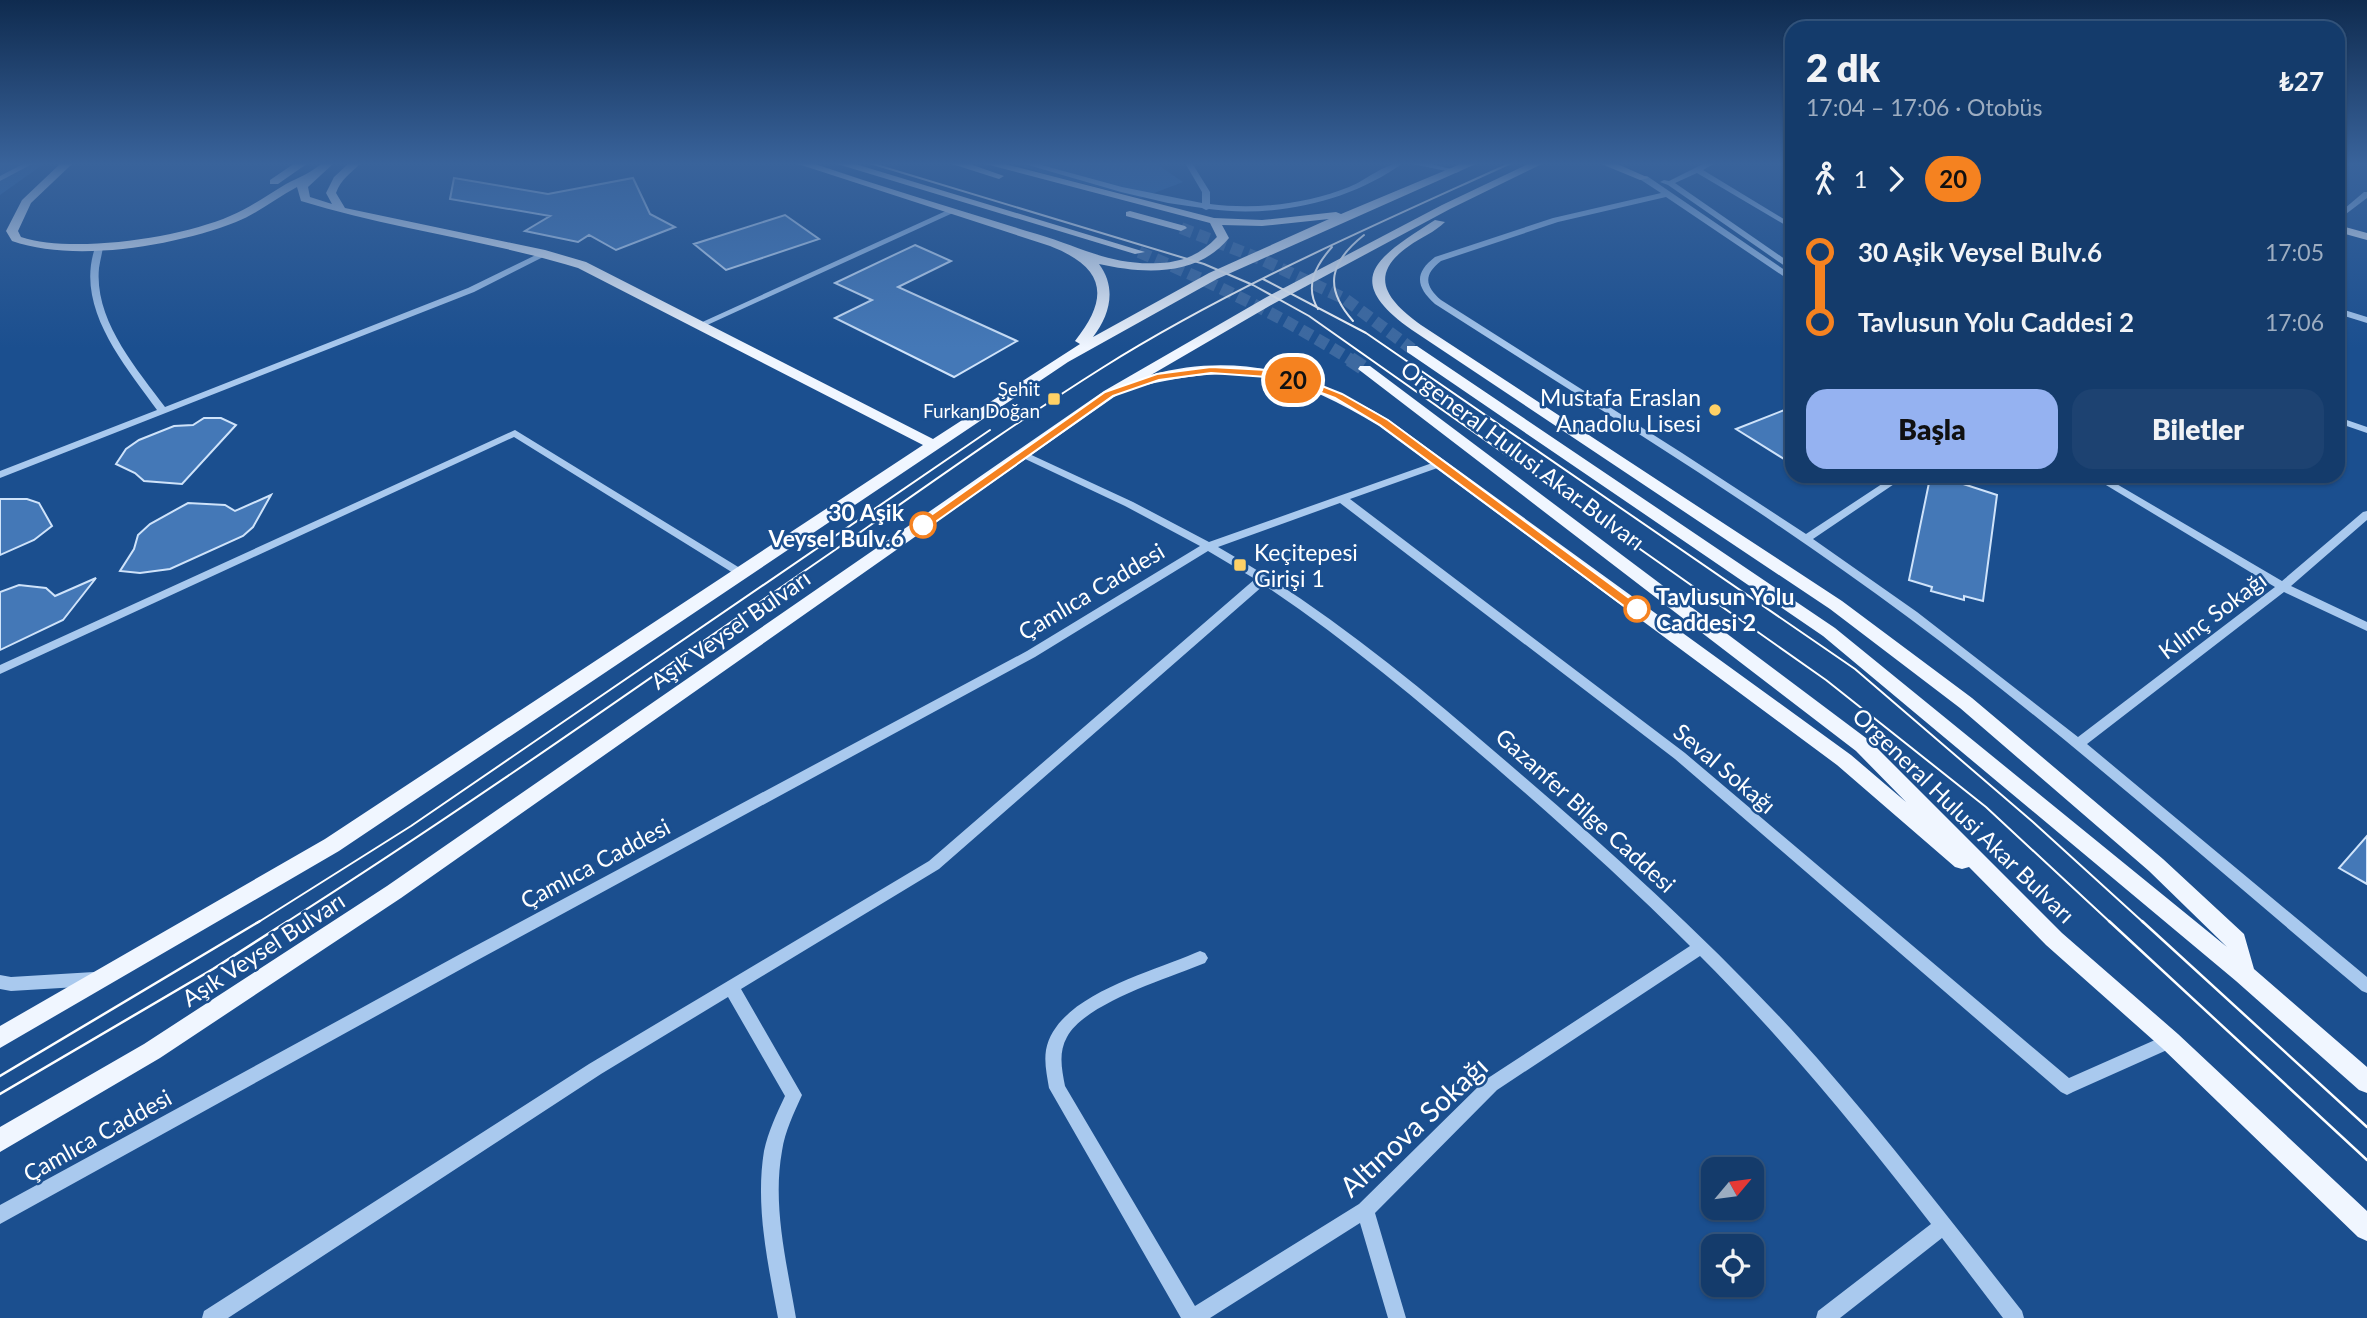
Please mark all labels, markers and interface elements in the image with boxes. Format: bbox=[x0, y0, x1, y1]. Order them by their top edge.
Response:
text: 2 dk bbox=[1806, 44, 1880, 90]
text: ₺27 bbox=[2279, 65, 2324, 97]
text: 17:04 – 17:06 · Otobüs bbox=[1806, 93, 2042, 121]
icon: walk bbox=[1806, 160, 1844, 198]
icon: forward bbox=[1877, 160, 1915, 198]
text: 20 bbox=[1939, 164, 1967, 193]
text: 1 bbox=[1854, 165, 1867, 193]
text: 30 Aşik Veysel Bulv.6 bbox=[1858, 236, 2102, 268]
text: 17:05 bbox=[2265, 238, 2324, 266]
text: Tavlusun Yolu Caddesi 2 bbox=[1858, 306, 2134, 338]
text: 17:06 bbox=[2265, 308, 2324, 336]
street label: Orgeneral Hulusi Akar Bulvarı bbox=[1396, 354, 1650, 556]
line badge: 20 bbox=[1262, 357, 1324, 403]
text: 20 bbox=[1279, 365, 1307, 394]
place label: Şehit Furkan Doğan bbox=[923, 377, 1040, 422]
place label: Mustafa Eraslan Anadolu Lisesi bbox=[1540, 383, 1701, 437]
button: Başla bbox=[1806, 389, 2058, 469]
button: Biletler bbox=[2072, 389, 2324, 469]
marker: Şehit Furkan Doğan bbox=[1046, 391, 1062, 407]
marker: Mustafa Eraslan Anadolu Lisesi bbox=[1707, 402, 1723, 418]
place label: 30 Aşik Veysel Bulv.6 bbox=[768, 498, 905, 552]
marker: 30 Aşik Veysel Bulv.6 bbox=[910, 512, 936, 538]
street label: Çamlıca Caddesi bbox=[1013, 536, 1169, 646]
place label: Keçitepesi Girişi 1 bbox=[1254, 538, 1358, 592]
marker: Keçitepesi Girişi 1 bbox=[1232, 557, 1248, 573]
street label: Aşık Veysel Bulvarı bbox=[645, 563, 815, 695]
street label: Kılınç Sokağı bbox=[2153, 565, 2271, 665]
place label: Tavlusun Yolu Caddesi 2 bbox=[1656, 582, 1794, 636]
marker: Tavlusun Yolu Caddesi 2 bbox=[1624, 596, 1650, 622]
street label: Orgeneral Hulusi Akar Bulvarı bbox=[1847, 702, 2081, 928]
street label: Seval Sokağı bbox=[1668, 717, 1782, 819]
street label: Gazanfer Bilge Caddesi bbox=[1490, 722, 1682, 898]
street label: Çamlıca Caddesi bbox=[516, 812, 674, 914]
street label: Aşık Veysel Bulvarı bbox=[176, 886, 350, 1012]
street label: Altınova Sokağı bbox=[1332, 1049, 1494, 1203]
street label: Çamlıca Caddesi bbox=[18, 1083, 176, 1187]
north arrow bbox=[1701, 1157, 1764, 1220]
map controls bbox=[1701, 1157, 1764, 1297]
button: locate bbox=[1701, 1234, 1764, 1297]

